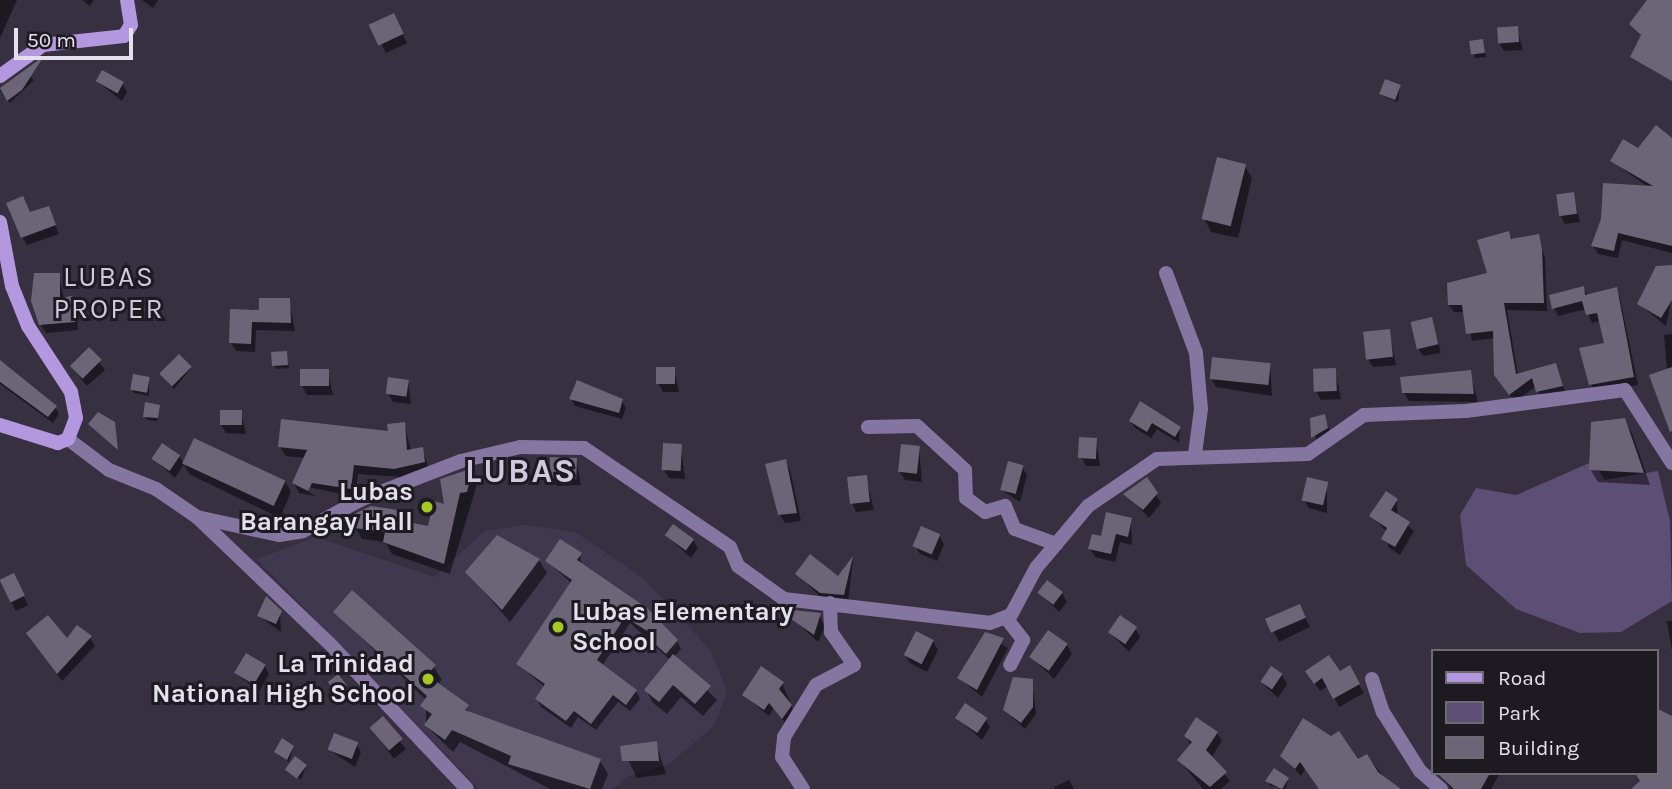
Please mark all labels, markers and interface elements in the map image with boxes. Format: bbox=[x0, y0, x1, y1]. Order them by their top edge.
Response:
scale bar bbox=[18, 14, 136, 58]
text: 50 m bbox=[27, 28, 76, 52]
district label: LUBAS PROPER bbox=[54, 260, 164, 326]
district label: LUBAS bbox=[466, 452, 576, 492]
place label: Lubas Barangay Hall bbox=[240, 476, 413, 538]
marker: Lubas Barangay Hall bbox=[419, 499, 435, 515]
place label: Lubas Elementary School bbox=[572, 596, 793, 658]
marker: Lubas Elementary School bbox=[550, 619, 566, 635]
place label: La Trinidad National High School bbox=[152, 648, 414, 710]
legend bbox=[1430, 649, 1658, 775]
text: Road bbox=[1498, 666, 1546, 690]
marker: La Trinidad National High School bbox=[420, 671, 436, 687]
text: Park bbox=[1498, 701, 1541, 725]
text: Building bbox=[1498, 736, 1579, 760]

